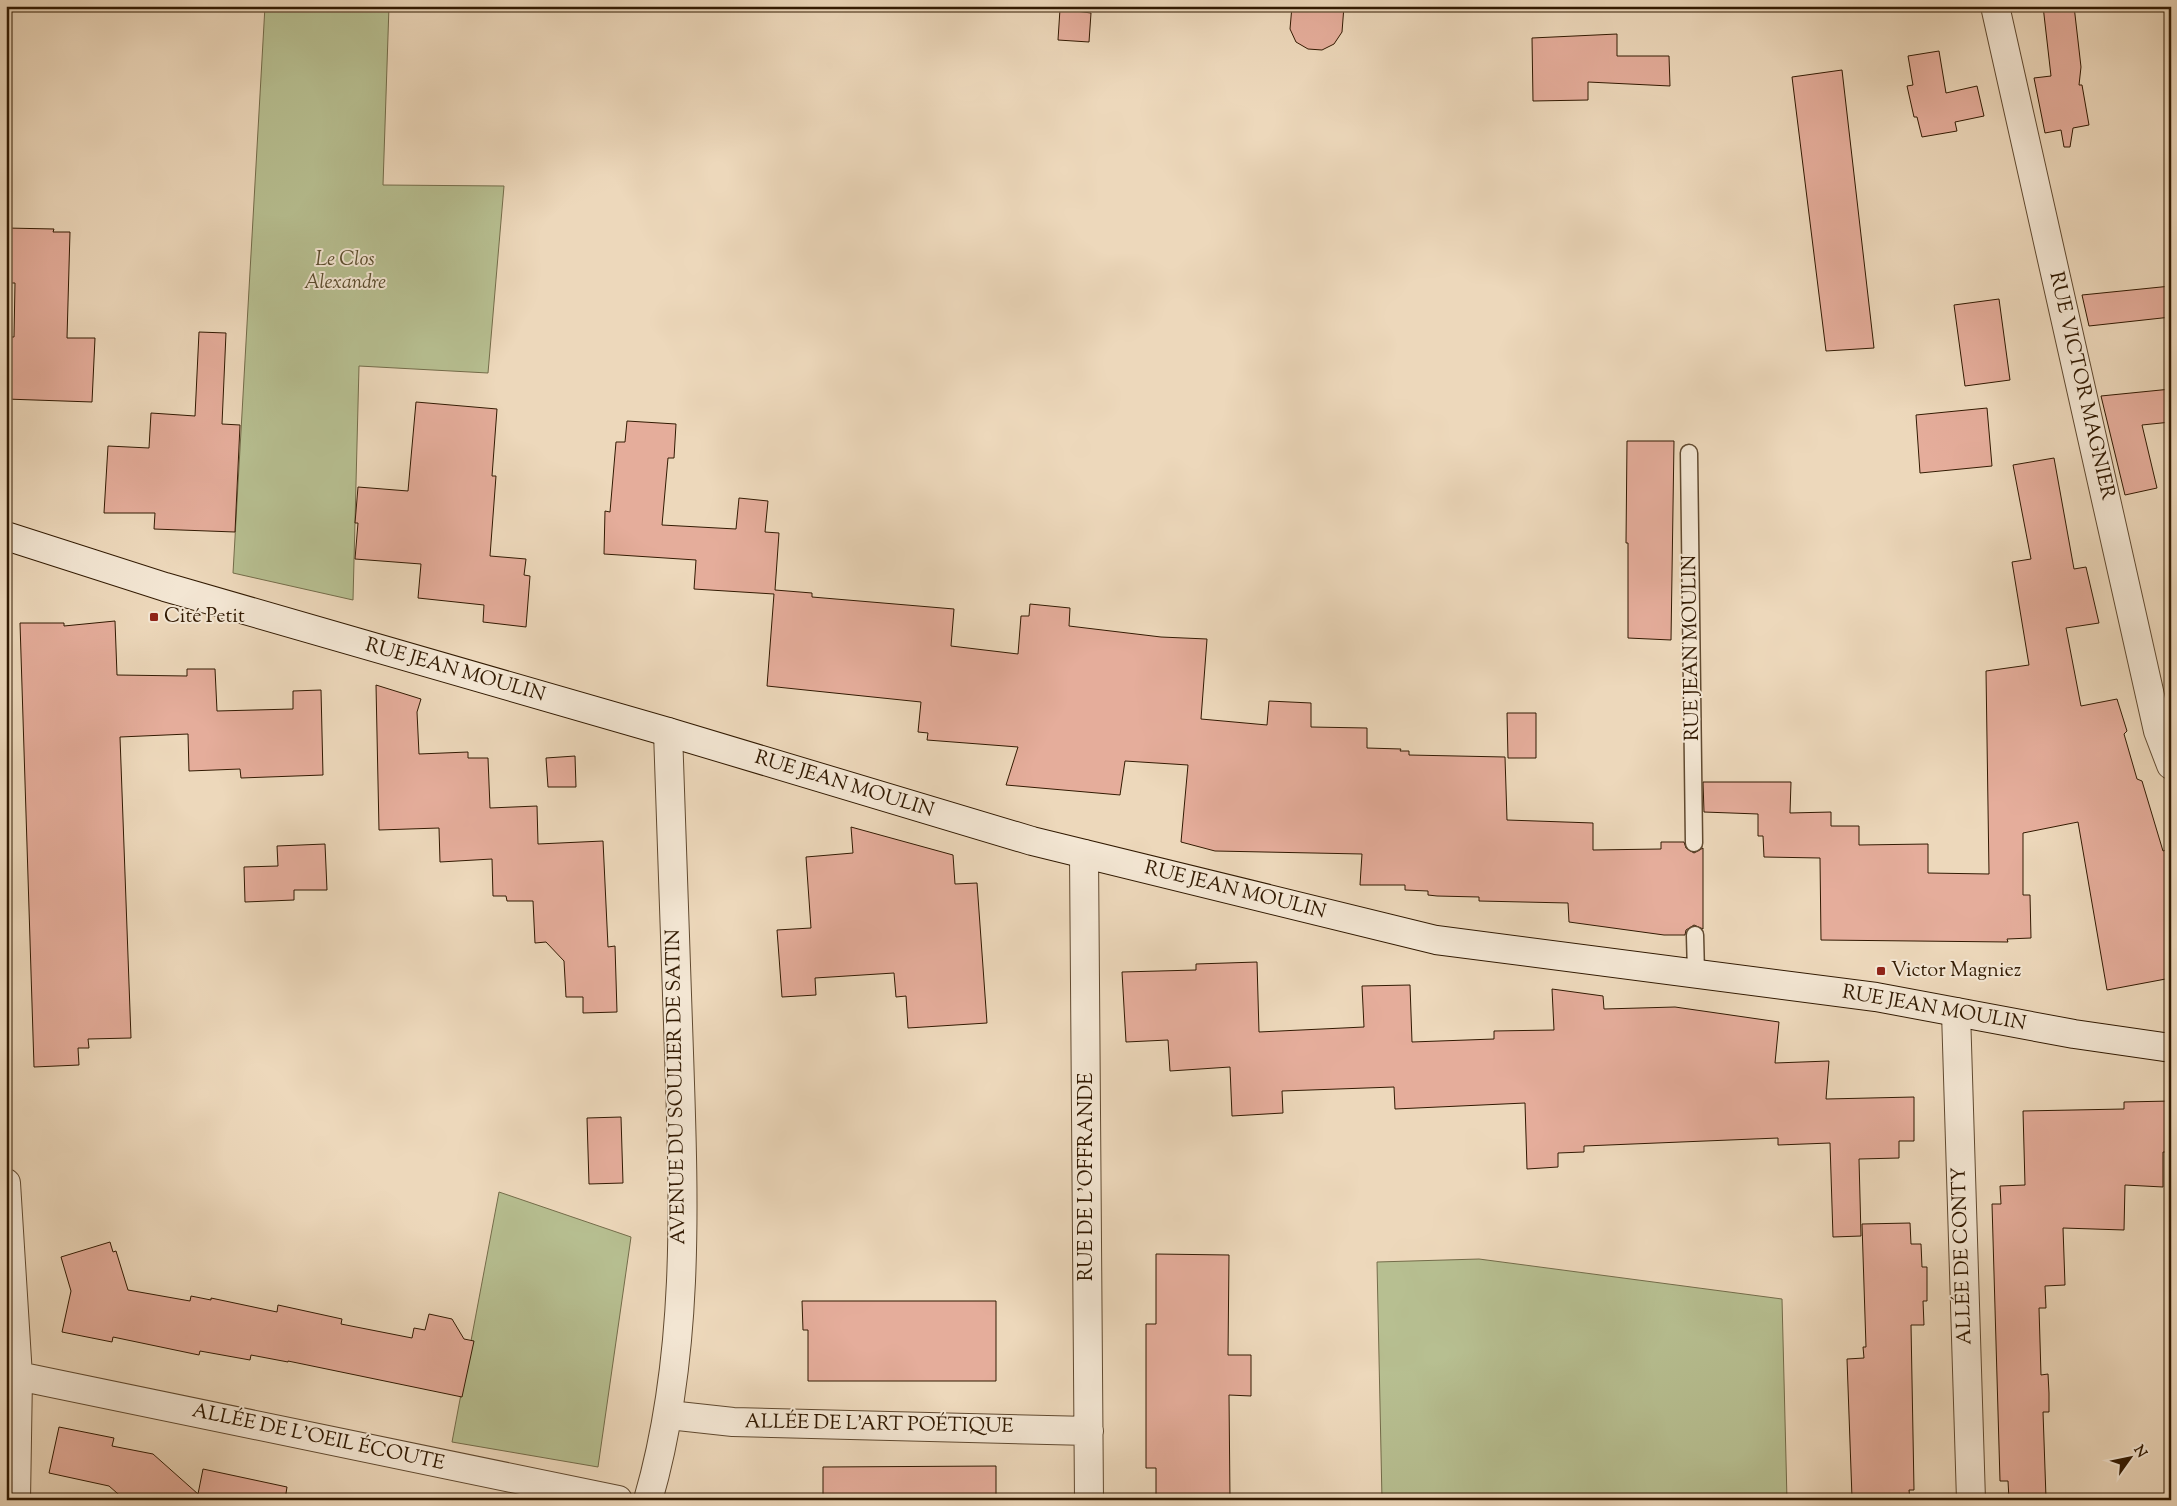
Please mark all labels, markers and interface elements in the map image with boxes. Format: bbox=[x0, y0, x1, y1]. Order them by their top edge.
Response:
park label: Le Clos Alexandre bbox=[304, 246, 386, 298]
street label: RUE VICTOR MAGNIER bbox=[2041, 269, 2122, 504]
street label: RUE JEAN MOULIN bbox=[1676, 555, 1708, 741]
place label: Cité Petit bbox=[164, 603, 245, 632]
marker: Cité Petit bbox=[148, 611, 160, 623]
street label: RUE JEAN MOULIN bbox=[362, 631, 549, 711]
street label: RUE JEAN MOULIN bbox=[751, 744, 937, 826]
street label: RUE JEAN MOULIN bbox=[1141, 854, 1329, 928]
street label: AVENUE DU SOULIER DE SATIN bbox=[660, 929, 694, 1245]
place label: Victor Magniez bbox=[1891, 957, 2021, 986]
marker: Victor Magniez bbox=[1875, 965, 1887, 977]
street label: RUE JEAN MOULIN bbox=[1840, 979, 2028, 1039]
street label: RUE DE L'OFFRANDE bbox=[1073, 1073, 1102, 1281]
street label: ALLÉE DE CONTY bbox=[1944, 1166, 1981, 1346]
street label: ALLÉE DE L'OEIL ÉCOUTE bbox=[189, 1396, 447, 1479]
street label: ALLÉE DE L'ART POÉTIQUE bbox=[744, 1407, 1014, 1442]
north arrow bbox=[2104, 1434, 2154, 1484]
text: N bbox=[2128, 1442, 2151, 1462]

